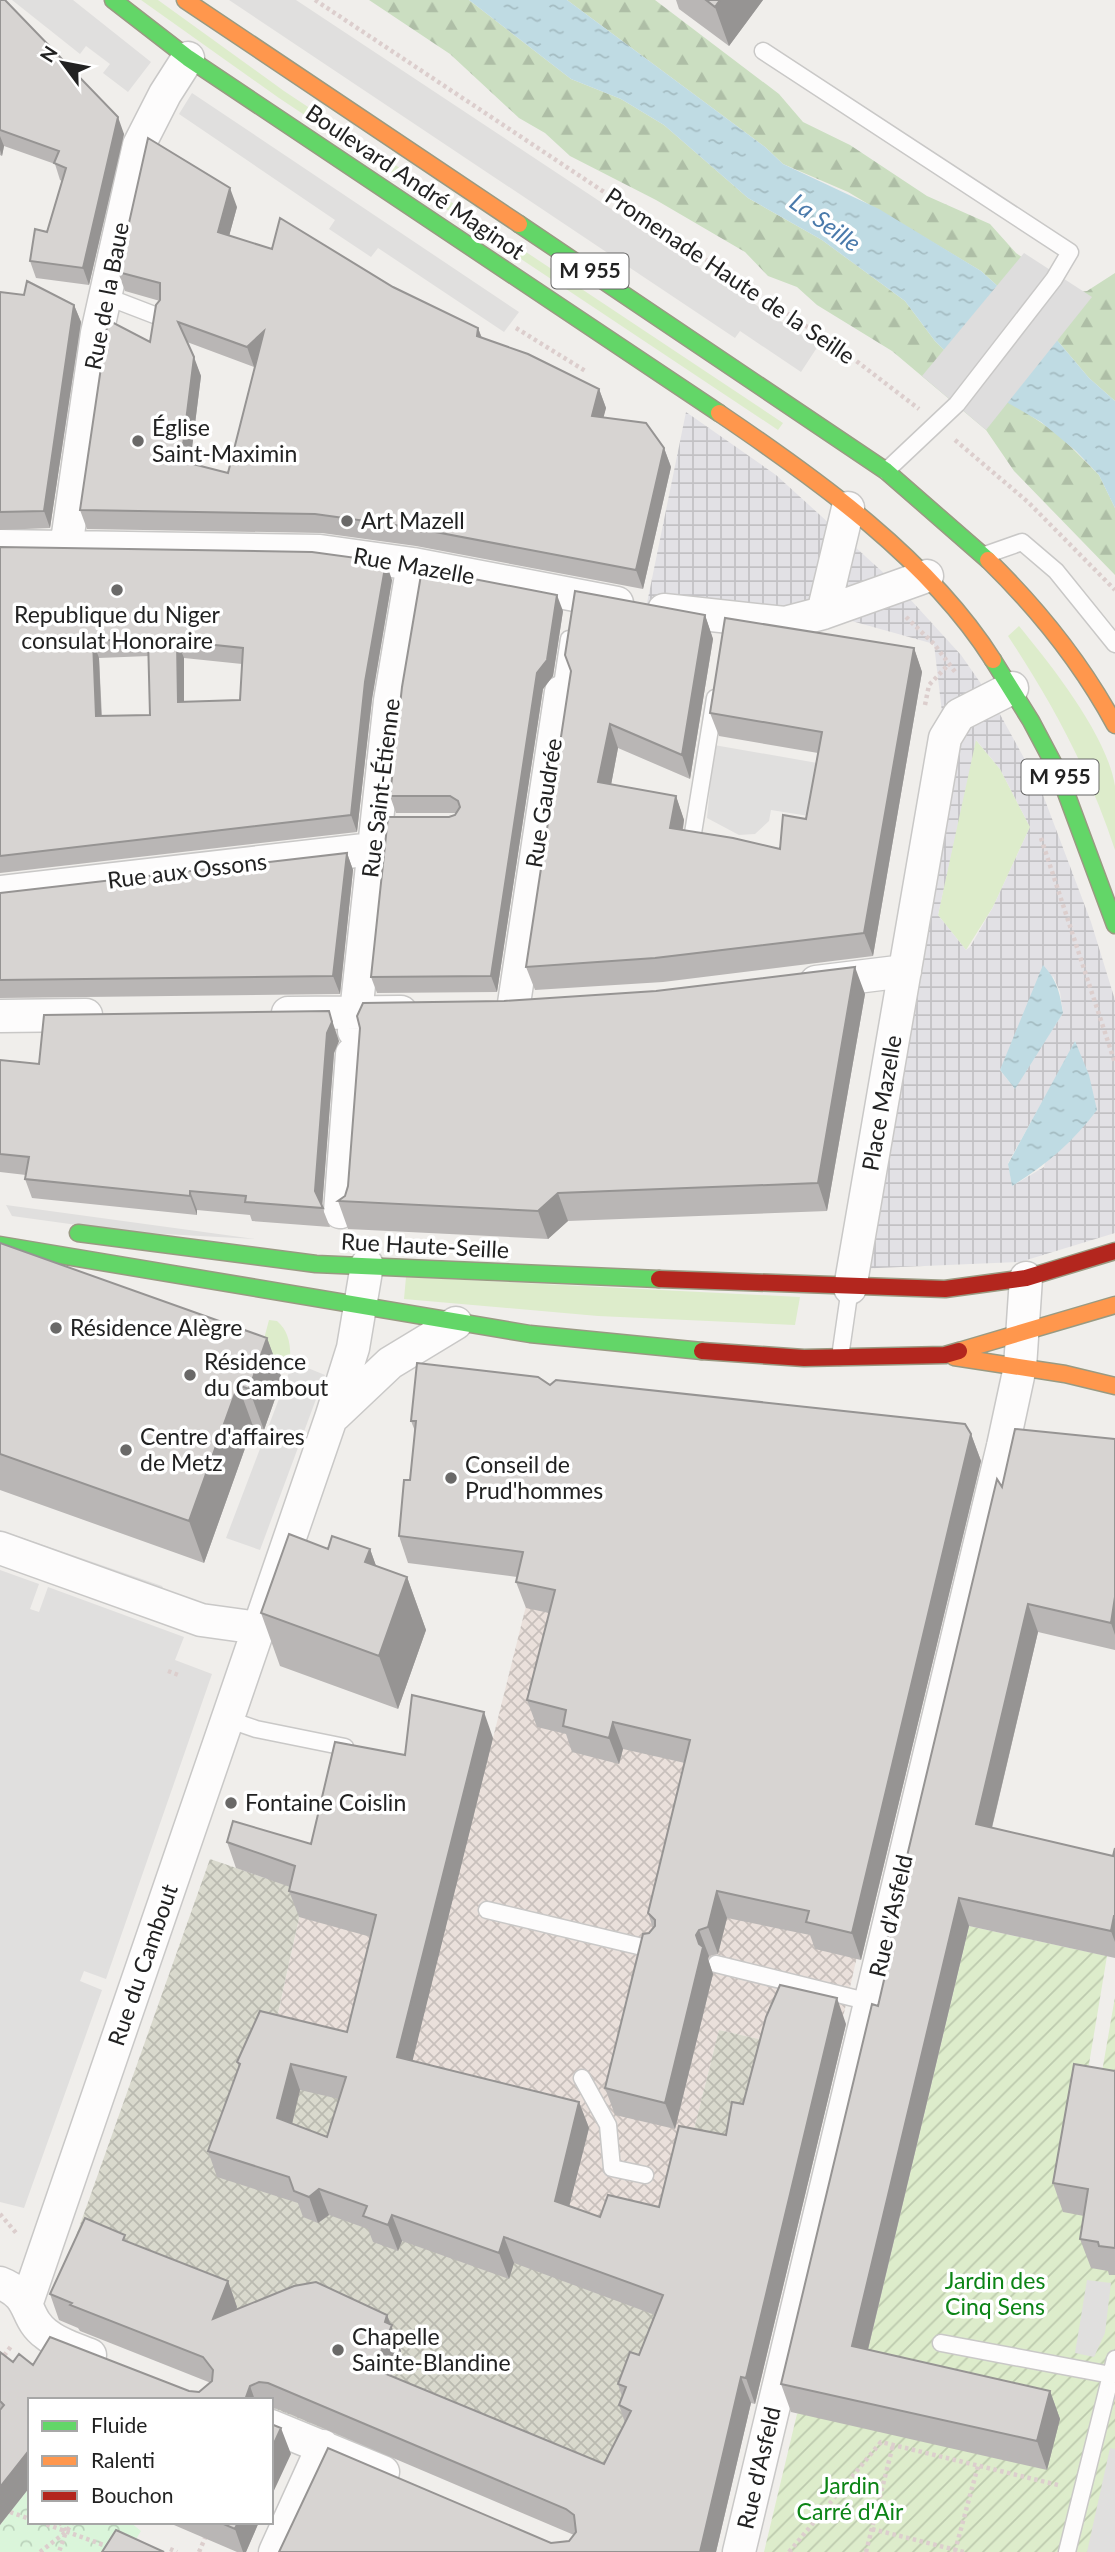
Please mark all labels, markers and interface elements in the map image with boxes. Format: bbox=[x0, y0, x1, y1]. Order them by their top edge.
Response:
north arrow bbox=[28, 28, 98, 98]
text: N bbox=[35, 41, 62, 66]
street label: Boulevard André Maginot bbox=[301, 97, 531, 265]
street label: Promenade Haute de la Seille bbox=[600, 181, 861, 369]
water label: La Seille bbox=[785, 186, 867, 257]
street label: Rue de la Baue bbox=[78, 220, 134, 372]
road number: M 955 bbox=[552, 254, 628, 288]
place label: Église Saint-Maximin bbox=[152, 413, 297, 467]
marker: Église Saint-Maximin bbox=[130, 433, 146, 449]
place label: Art Mazell bbox=[361, 506, 465, 534]
marker: Art Mazell bbox=[339, 513, 355, 529]
street label: Rue Mazelle bbox=[351, 541, 477, 589]
marker: Republique du Niger consulat Honoraire bbox=[109, 582, 125, 598]
place label: Republique du Niger consulat Honoraire bbox=[14, 600, 221, 654]
street label: Rue Saint-Étienne bbox=[355, 697, 405, 879]
street label: Rue Gaudrée bbox=[519, 736, 567, 870]
road number: M 955 bbox=[1021, 760, 1098, 794]
street label: Rue aux Ossons bbox=[106, 846, 268, 894]
street label: Place Mazelle bbox=[855, 1033, 907, 1173]
street label: Rue Haute-Seille bbox=[340, 1227, 510, 1263]
place label: Résidence Alègre bbox=[70, 1313, 242, 1341]
marker: Résidence Alègre bbox=[48, 1320, 64, 1336]
place label: Résidence du Cambout bbox=[204, 1347, 329, 1401]
marker: Résidence du Cambout bbox=[182, 1367, 198, 1383]
place label: Centre d'affaires de Metz bbox=[140, 1422, 305, 1476]
marker: Centre d'affaires de Metz bbox=[118, 1442, 134, 1458]
place label: Conseil de Prud'hommes bbox=[465, 1450, 603, 1504]
marker: Conseil de Prud'hommes bbox=[443, 1470, 459, 1486]
place label: Fontaine Coislin bbox=[245, 1788, 406, 1816]
marker: Fontaine Coislin bbox=[223, 1795, 239, 1811]
street label: Rue d'Asfeld bbox=[862, 1852, 918, 1980]
street label: Rue du Cambout bbox=[101, 1879, 183, 2049]
park label: Jardin des Cinq Sens bbox=[945, 2266, 1045, 2320]
place label: Chapelle Sainte-Blandine bbox=[352, 2322, 511, 2376]
marker: Chapelle Sainte-Blandine bbox=[330, 2342, 346, 2358]
legend bbox=[28, 2398, 273, 2524]
street label: Rue d'Asfeld bbox=[730, 2404, 786, 2532]
text: Fluide bbox=[91, 2412, 147, 2437]
text: Ralenti bbox=[91, 2447, 155, 2472]
park label: Jardin Carré d'Air bbox=[797, 2471, 904, 2525]
text: Bouchon bbox=[91, 2482, 173, 2507]

